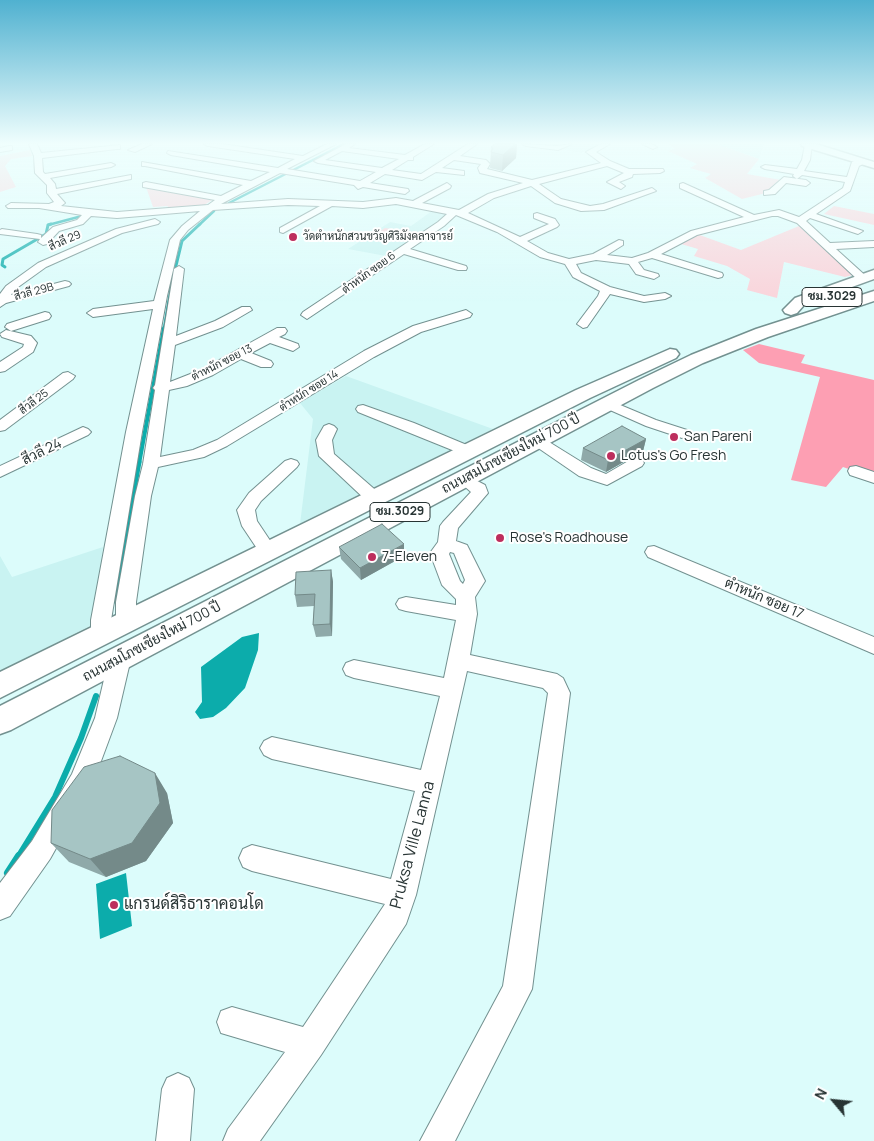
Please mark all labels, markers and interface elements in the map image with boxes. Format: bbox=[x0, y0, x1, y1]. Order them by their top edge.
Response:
street label: สีวลี 29 bbox=[47, 228, 83, 254]
place label: วัดตำหนักสวนขวัญศิริมังคลาจารย์ bbox=[303, 230, 453, 244]
marker: วัดตำหนักสวนขวัญศิริมังคลาจารย์ bbox=[287, 231, 299, 243]
street label: ตำหนัก ซอย 6 bbox=[340, 249, 398, 297]
street label: สีวลี 29B bbox=[13, 280, 55, 304]
road number: ชม.3029 bbox=[802, 288, 862, 306]
street label: ตำหนัก ซอย 13 bbox=[189, 342, 255, 384]
street label: ตำหนัก ซอย 14 bbox=[277, 368, 341, 414]
street label: สีวลี 25 bbox=[17, 387, 51, 417]
street label: ถนนสมโภชเชียงใหม่ 700 ปี bbox=[439, 410, 583, 498]
place label: San Pareni bbox=[684, 429, 752, 445]
marker: San Pareni bbox=[668, 431, 680, 443]
street label: สีวลี 24 bbox=[19, 435, 65, 469]
place label: Lotus's Go Fresh bbox=[621, 448, 726, 464]
marker: Lotus's Go Fresh bbox=[605, 450, 617, 462]
road number: ชม.3029 bbox=[370, 502, 430, 522]
place label: Rose's Roadhouse bbox=[510, 530, 628, 546]
marker: Rose's Roadhouse bbox=[494, 532, 506, 544]
place label: 7-Eleven bbox=[382, 549, 437, 565]
marker: 7-Eleven bbox=[366, 551, 378, 563]
street label: ตำหนัก ซอย 17 bbox=[722, 575, 806, 623]
street label: ถนนสมโภชเชียงใหม่ 700 ปี bbox=[80, 598, 224, 686]
street label: Pruksa Ville Lanna bbox=[387, 779, 439, 911]
place label: แกรนด์สิริธาราคอนโด bbox=[124, 895, 264, 915]
marker: แกรนด์สิริธาราคอนโด bbox=[108, 899, 120, 911]
north arrow bbox=[809, 1076, 859, 1126]
text: N bbox=[810, 1085, 831, 1103]

